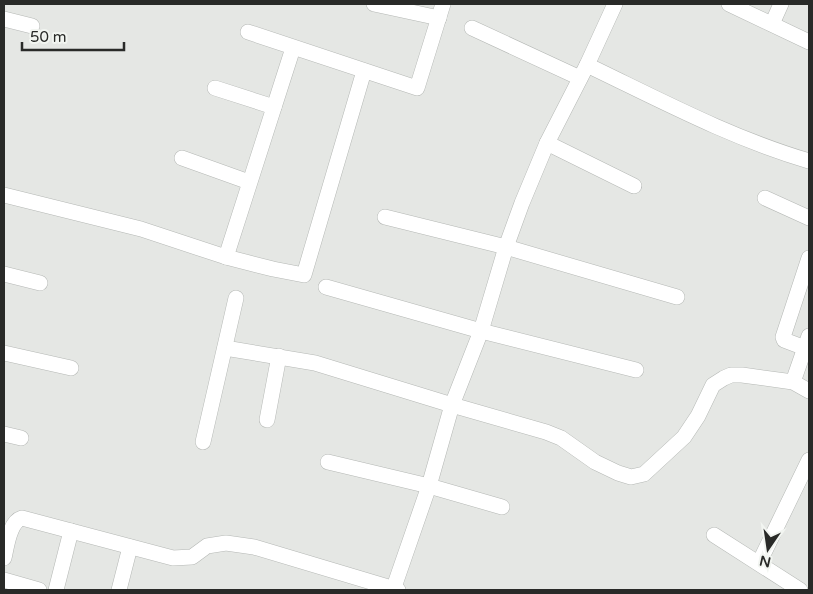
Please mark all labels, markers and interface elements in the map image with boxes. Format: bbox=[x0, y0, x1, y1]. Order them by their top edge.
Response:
scale bar bbox=[22, 20, 125, 52]
text: 50 m bbox=[30, 28, 67, 46]
north arrow bbox=[743, 524, 793, 574]
text: N bbox=[758, 552, 773, 571]

